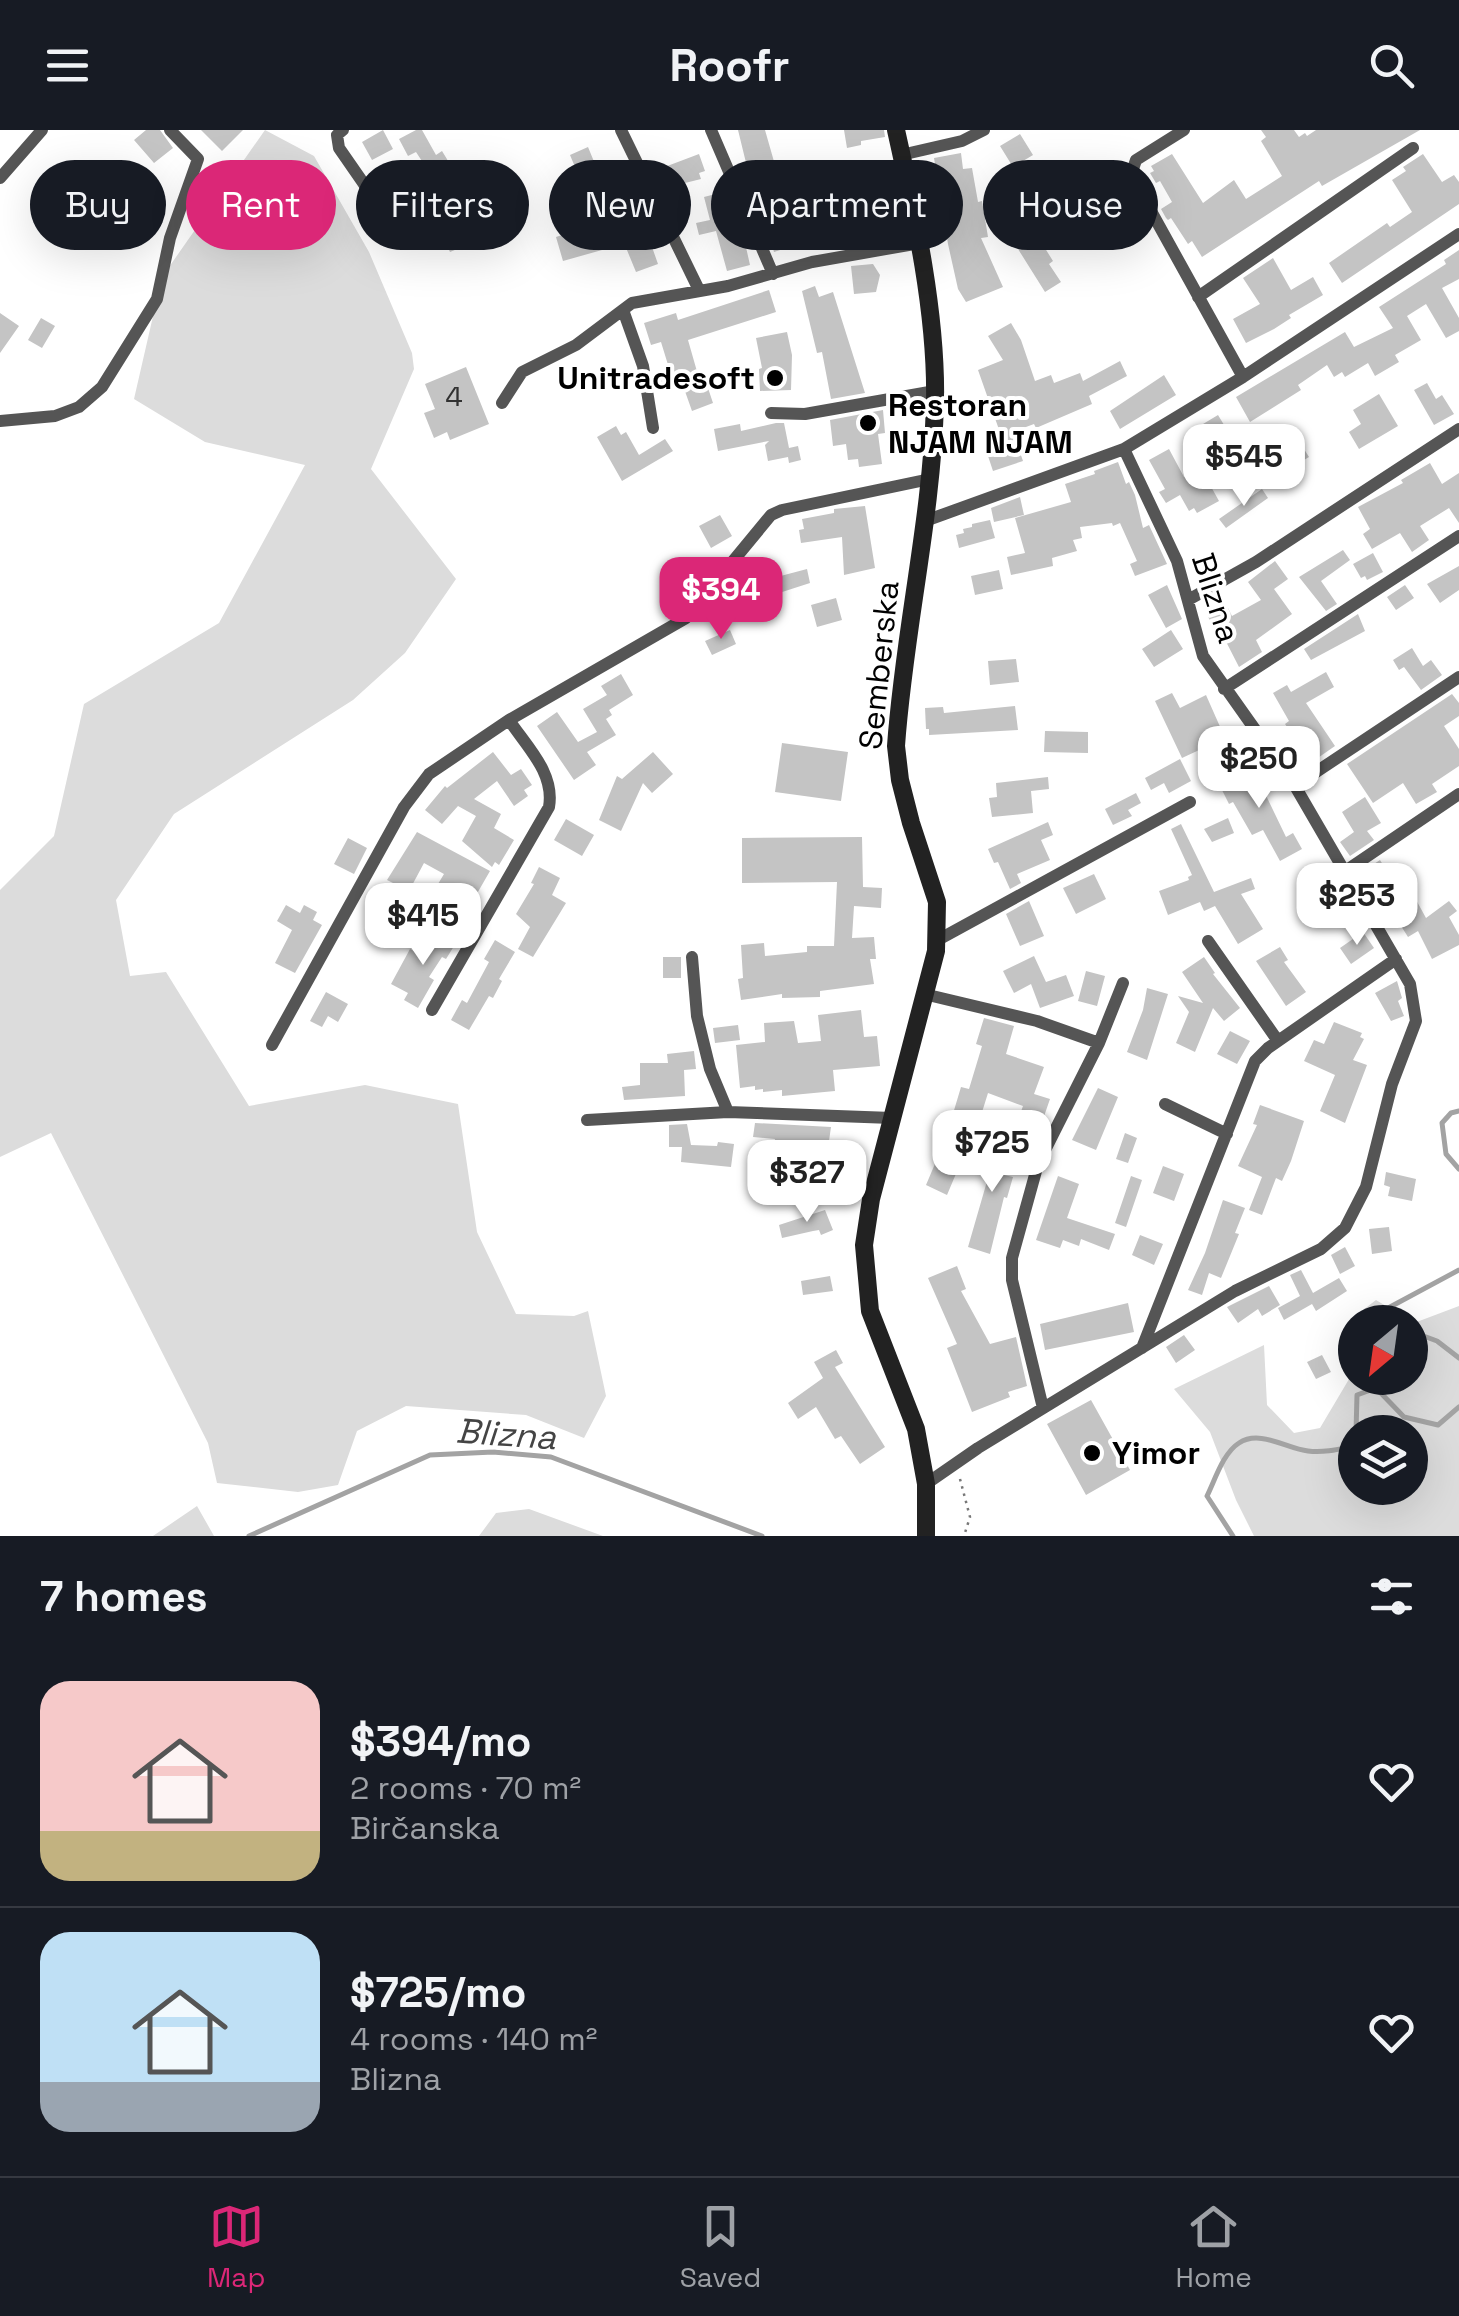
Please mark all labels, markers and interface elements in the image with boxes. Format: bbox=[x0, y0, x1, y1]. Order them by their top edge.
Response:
text: Roofr bbox=[669, 37, 790, 94]
icon: menu bbox=[40, 38, 95, 93]
icon: search bbox=[1364, 38, 1419, 93]
chip: Buy bbox=[30, 160, 166, 250]
chip: Rent bbox=[186, 160, 336, 250]
chip: Filters bbox=[356, 160, 529, 250]
chip: New bbox=[549, 160, 691, 250]
chip: Apartment bbox=[711, 160, 963, 250]
chip: House bbox=[983, 160, 1158, 250]
place label: Unitradesoft bbox=[557, 358, 755, 398]
marker: Unitradesoft bbox=[764, 367, 786, 389]
house number: 4 bbox=[445, 378, 463, 414]
place label: Restoran NJAM NJAM bbox=[888, 385, 1073, 462]
marker: Restoran NJAM NJAM bbox=[857, 412, 879, 434]
pin: $545 bbox=[1185, 424, 1303, 509]
text: $545 bbox=[1205, 436, 1283, 476]
street label: Blizna bbox=[1183, 548, 1249, 648]
pin: $394 bbox=[662, 557, 780, 642]
text: $394 bbox=[682, 569, 760, 609]
street label: Semberska bbox=[850, 579, 908, 751]
pin: $250 bbox=[1200, 726, 1318, 811]
text: $250 bbox=[1220, 738, 1298, 778]
pin: $253 bbox=[1298, 863, 1416, 948]
text: $253 bbox=[1318, 875, 1396, 915]
pin: $415 bbox=[364, 883, 482, 968]
text: $415 bbox=[387, 895, 459, 935]
pin: $725 bbox=[933, 1110, 1051, 1195]
text: $725 bbox=[954, 1122, 1030, 1162]
pin: $327 bbox=[748, 1140, 866, 1225]
text: $327 bbox=[769, 1152, 845, 1192]
north arrow bbox=[1338, 1305, 1428, 1395]
map controls bbox=[1338, 1305, 1428, 1505]
water label: Blizna bbox=[455, 1409, 558, 1459]
button: layers bbox=[1338, 1415, 1428, 1505]
place label: Yimor bbox=[1112, 1433, 1200, 1473]
marker: Yimor bbox=[1081, 1442, 1103, 1464]
icon: filters bbox=[1364, 1569, 1419, 1624]
text: 7 homes bbox=[40, 1570, 208, 1623]
text: $394/mo bbox=[350, 1715, 532, 1768]
icon: home bbox=[120, 1721, 240, 1841]
icon: heart bbox=[1364, 1754, 1419, 1809]
text: 2 rooms · 70 m² bbox=[350, 1768, 581, 1808]
text: Birčanska bbox=[350, 1808, 500, 1848]
text: $725/mo bbox=[350, 1966, 527, 2019]
icon: home bbox=[120, 1972, 240, 2092]
icon: heart bbox=[1364, 2005, 1419, 2060]
text: 4 rooms · 140 m² bbox=[350, 2019, 597, 2059]
text: Blizna bbox=[350, 2059, 442, 2099]
tab: Map bbox=[207, 2199, 265, 2295]
tab: Saved bbox=[680, 2199, 761, 2295]
tab: Home bbox=[1176, 2199, 1252, 2295]

